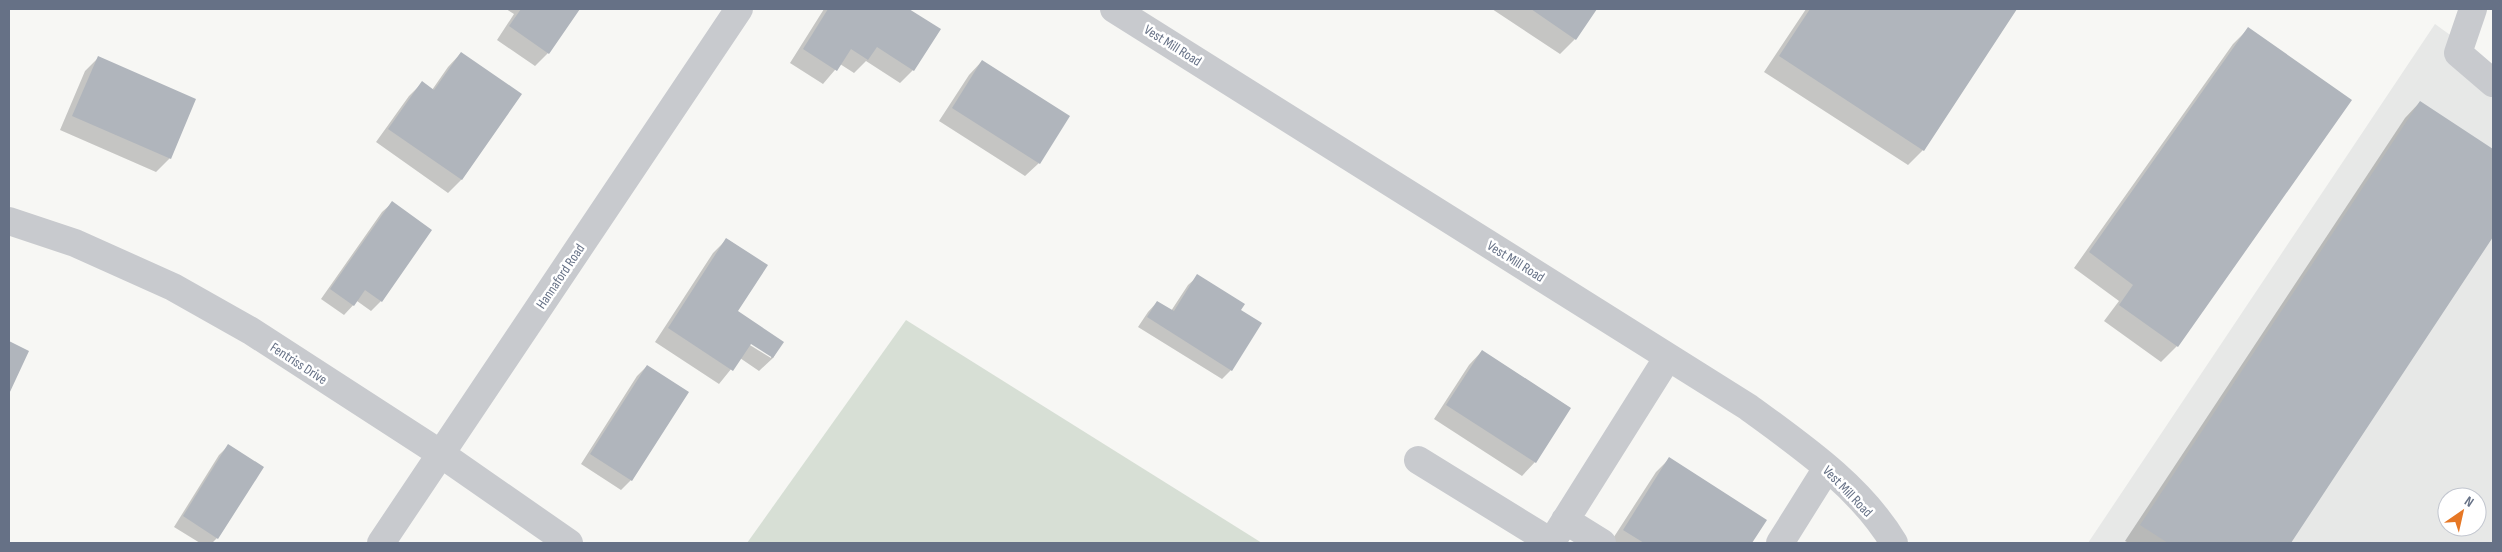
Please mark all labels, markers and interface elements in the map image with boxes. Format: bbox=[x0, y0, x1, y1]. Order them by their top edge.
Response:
street label: Vest Mill Road bbox=[1141, 21, 1205, 70]
street label: Vest Mill Road bbox=[1484, 237, 1548, 286]
street label: Hannaford Road bbox=[533, 240, 588, 312]
street label: Fentriss Drive bbox=[267, 339, 330, 388]
street label: Vest Mill Road bbox=[1819, 462, 1876, 521]
north arrow bbox=[2437, 487, 2487, 537]
text: N bbox=[2461, 492, 2477, 511]

